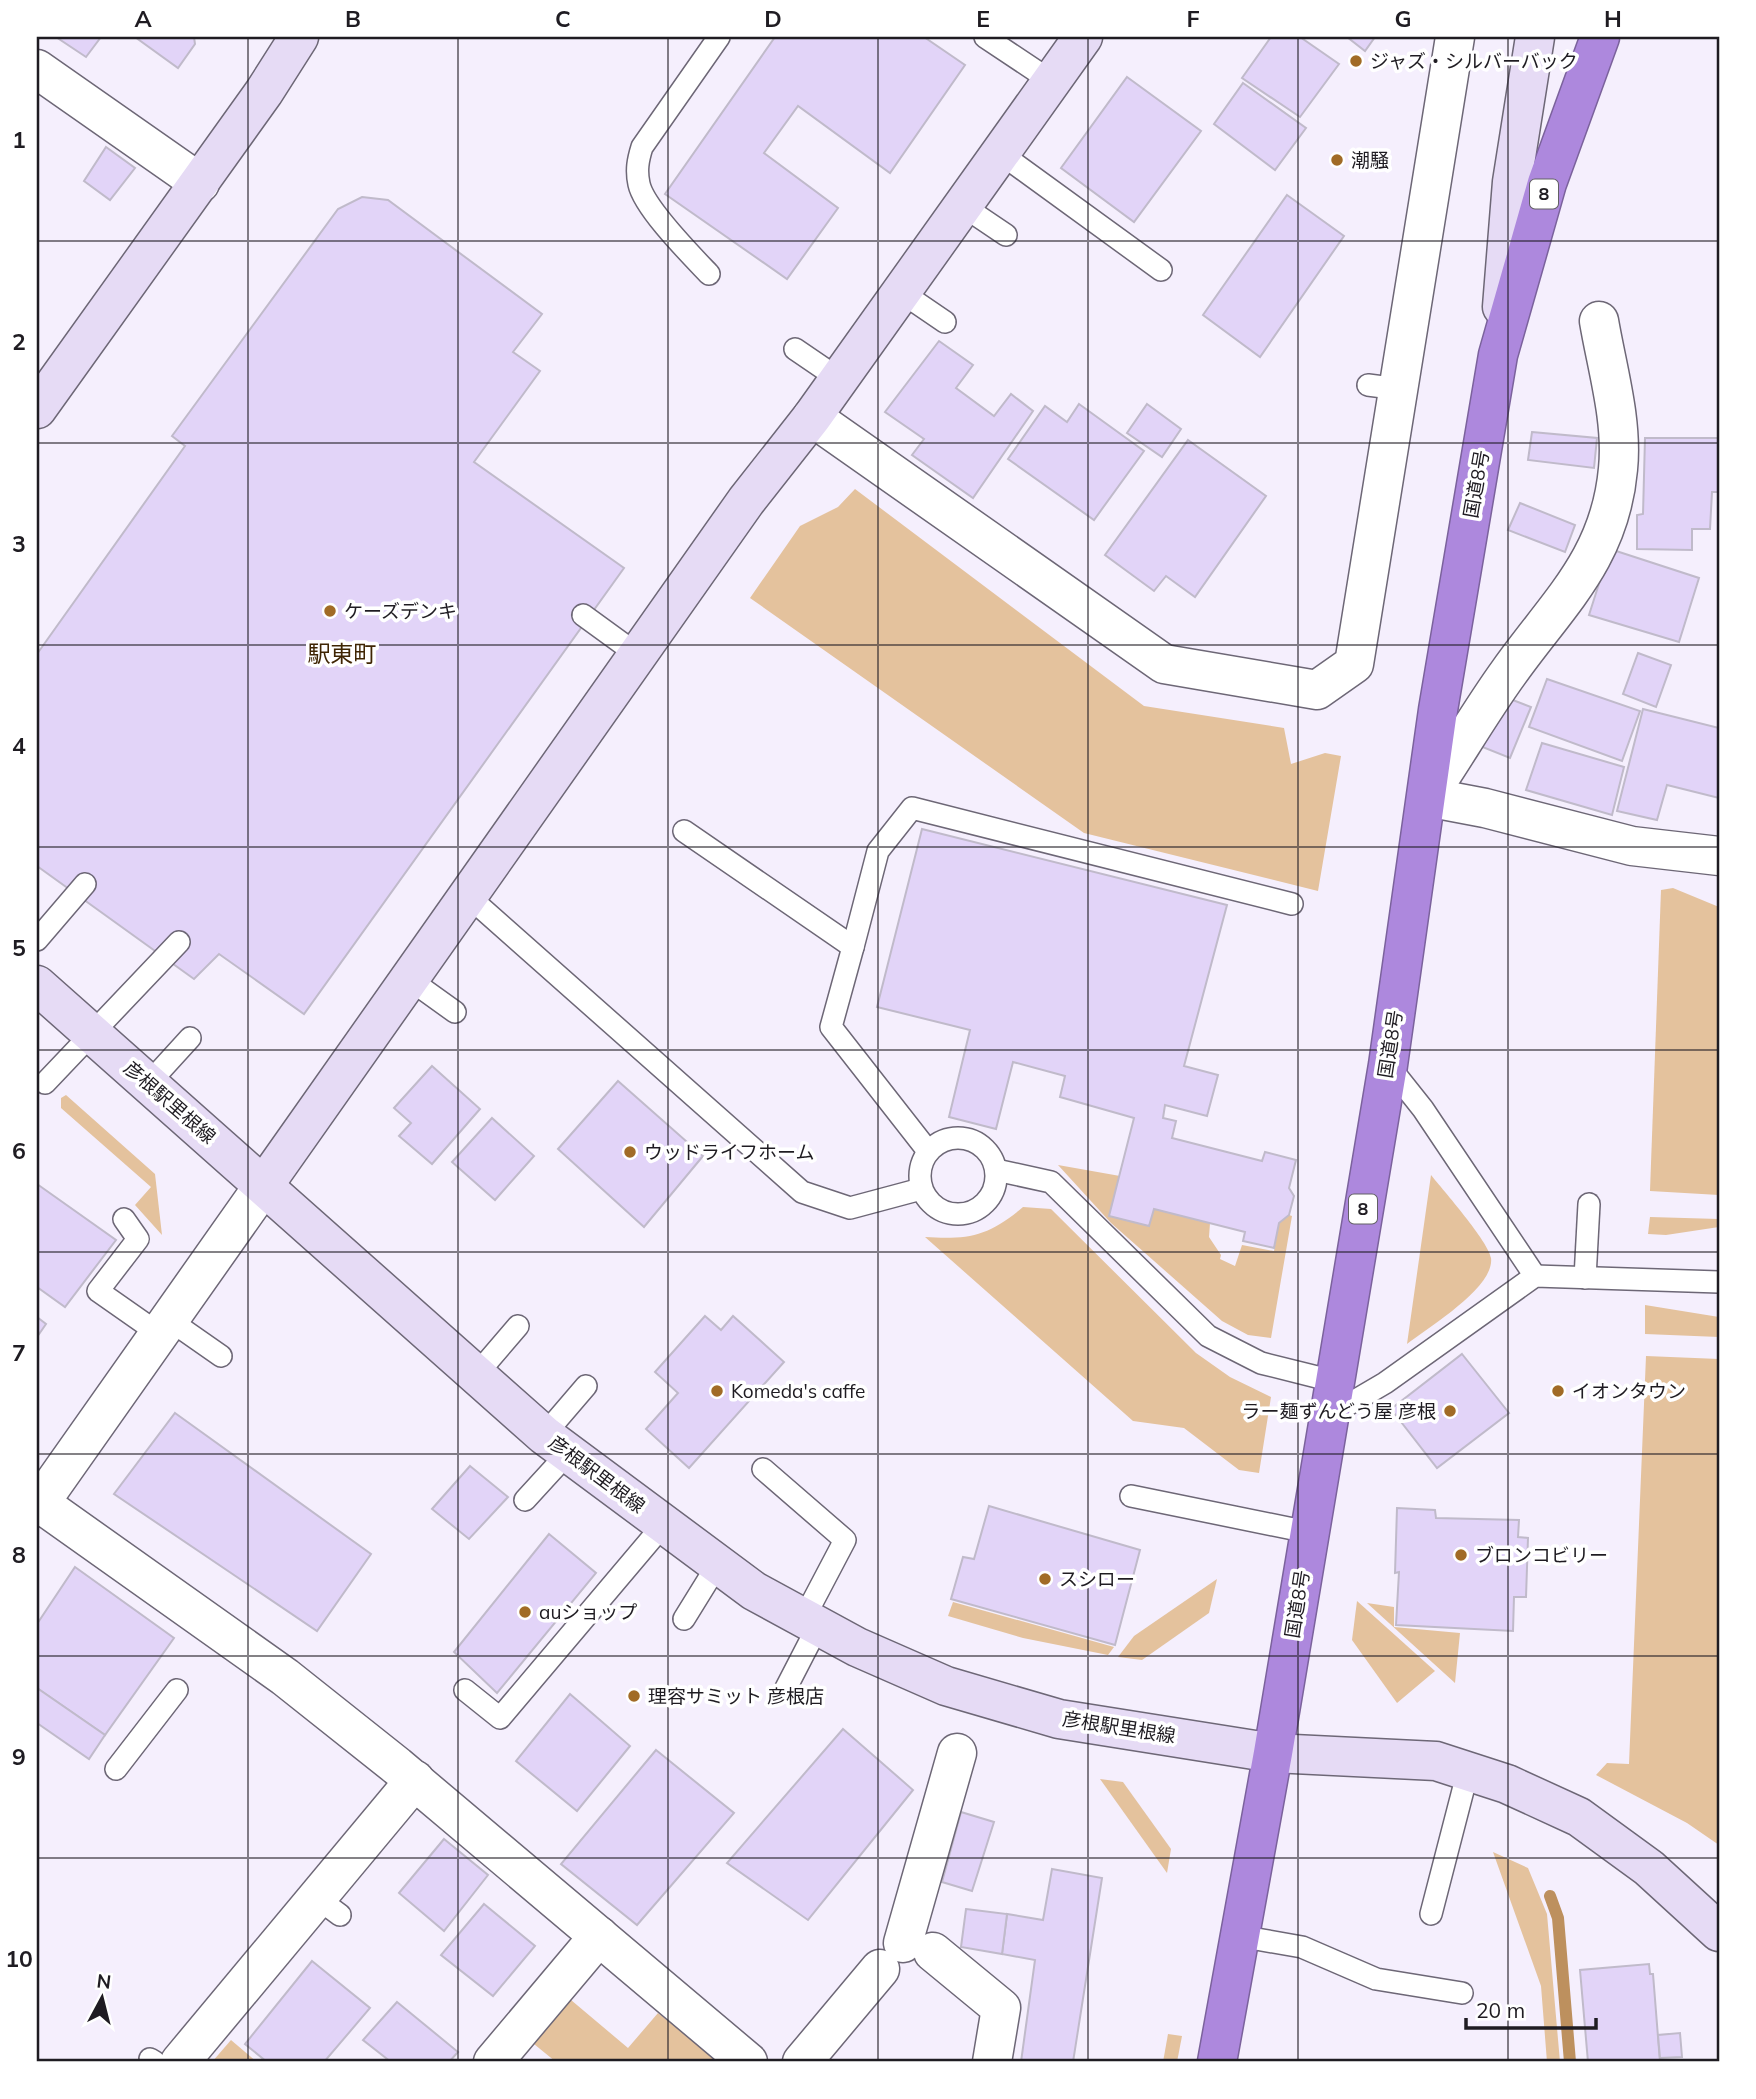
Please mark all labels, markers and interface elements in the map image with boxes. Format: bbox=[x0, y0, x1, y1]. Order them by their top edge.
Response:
text: A bbox=[134, 4, 152, 33]
text: B bbox=[345, 4, 361, 33]
text: C bbox=[555, 4, 571, 33]
text: D bbox=[764, 4, 782, 33]
text: E bbox=[976, 4, 990, 33]
text: F bbox=[1186, 4, 1200, 33]
text: G bbox=[1394, 4, 1412, 33]
text: H bbox=[1604, 4, 1622, 33]
place label: ジャズ・シルバーバック bbox=[1370, 49, 1578, 73]
marker: ジャズ・シルバーバック bbox=[1348, 53, 1364, 69]
text: 1 bbox=[12, 125, 26, 154]
place label: 潮騒 bbox=[1351, 148, 1389, 172]
marker: 潮騒 bbox=[1329, 152, 1345, 168]
road number: 8 bbox=[1530, 180, 1558, 209]
text: 2 bbox=[12, 327, 26, 356]
street label: 国道8号 bbox=[1458, 448, 1494, 520]
text: 3 bbox=[12, 529, 26, 558]
place label: ケーズデンキ bbox=[344, 599, 457, 623]
marker: ケーズデンキ bbox=[322, 603, 338, 619]
district label: 駅東町 bbox=[308, 639, 377, 668]
text: 4 bbox=[12, 731, 26, 760]
text: 5 bbox=[12, 933, 26, 962]
street label: 国道8号 bbox=[1373, 1008, 1407, 1080]
street label: 彦根駅里根線 bbox=[119, 1056, 221, 1148]
text: 6 bbox=[12, 1136, 26, 1165]
place label: ウッドライフホーム bbox=[644, 1140, 814, 1164]
marker: ウッドライフホーム bbox=[622, 1144, 638, 1160]
road number: 8 bbox=[1349, 1194, 1377, 1224]
text: 7 bbox=[12, 1338, 26, 1367]
place label: Komeda's caffe bbox=[731, 1379, 865, 1403]
place label: イオンタウン bbox=[1572, 1379, 1686, 1403]
marker: Komeda's caffe bbox=[709, 1383, 725, 1399]
marker: イオンタウン bbox=[1550, 1383, 1566, 1399]
place label: ラー麺ずんどう屋 彦根 bbox=[1242, 1399, 1436, 1423]
marker: ラー麺ずんどう屋 彦根 bbox=[1442, 1403, 1458, 1419]
street label: 彦根駅里根線 bbox=[544, 1430, 650, 1518]
text: 8 bbox=[12, 1540, 26, 1569]
place label: ブロンコビリー bbox=[1475, 1543, 1608, 1567]
marker: ブロンコビリー bbox=[1453, 1547, 1469, 1563]
place label: スシロー bbox=[1059, 1567, 1135, 1591]
street label: 国道8号 bbox=[1280, 1568, 1314, 1640]
marker: スシロー bbox=[1037, 1571, 1053, 1587]
place label: auショップ bbox=[539, 1600, 637, 1624]
marker: auショップ bbox=[517, 1604, 533, 1620]
place label: 理容サミット 彦根店 bbox=[648, 1684, 824, 1708]
marker: 理容サミット 彦根店 bbox=[626, 1688, 642, 1704]
street label: 彦根駅里根線 bbox=[1061, 1706, 1177, 1748]
text: 9 bbox=[12, 1742, 26, 1771]
text: 10 bbox=[5, 1944, 33, 1973]
north arrow bbox=[66, 1962, 136, 2032]
text: N bbox=[95, 1968, 113, 1994]
scale bar bbox=[1466, 1987, 1595, 2031]
text: 20 m bbox=[1476, 1997, 1525, 2023]

